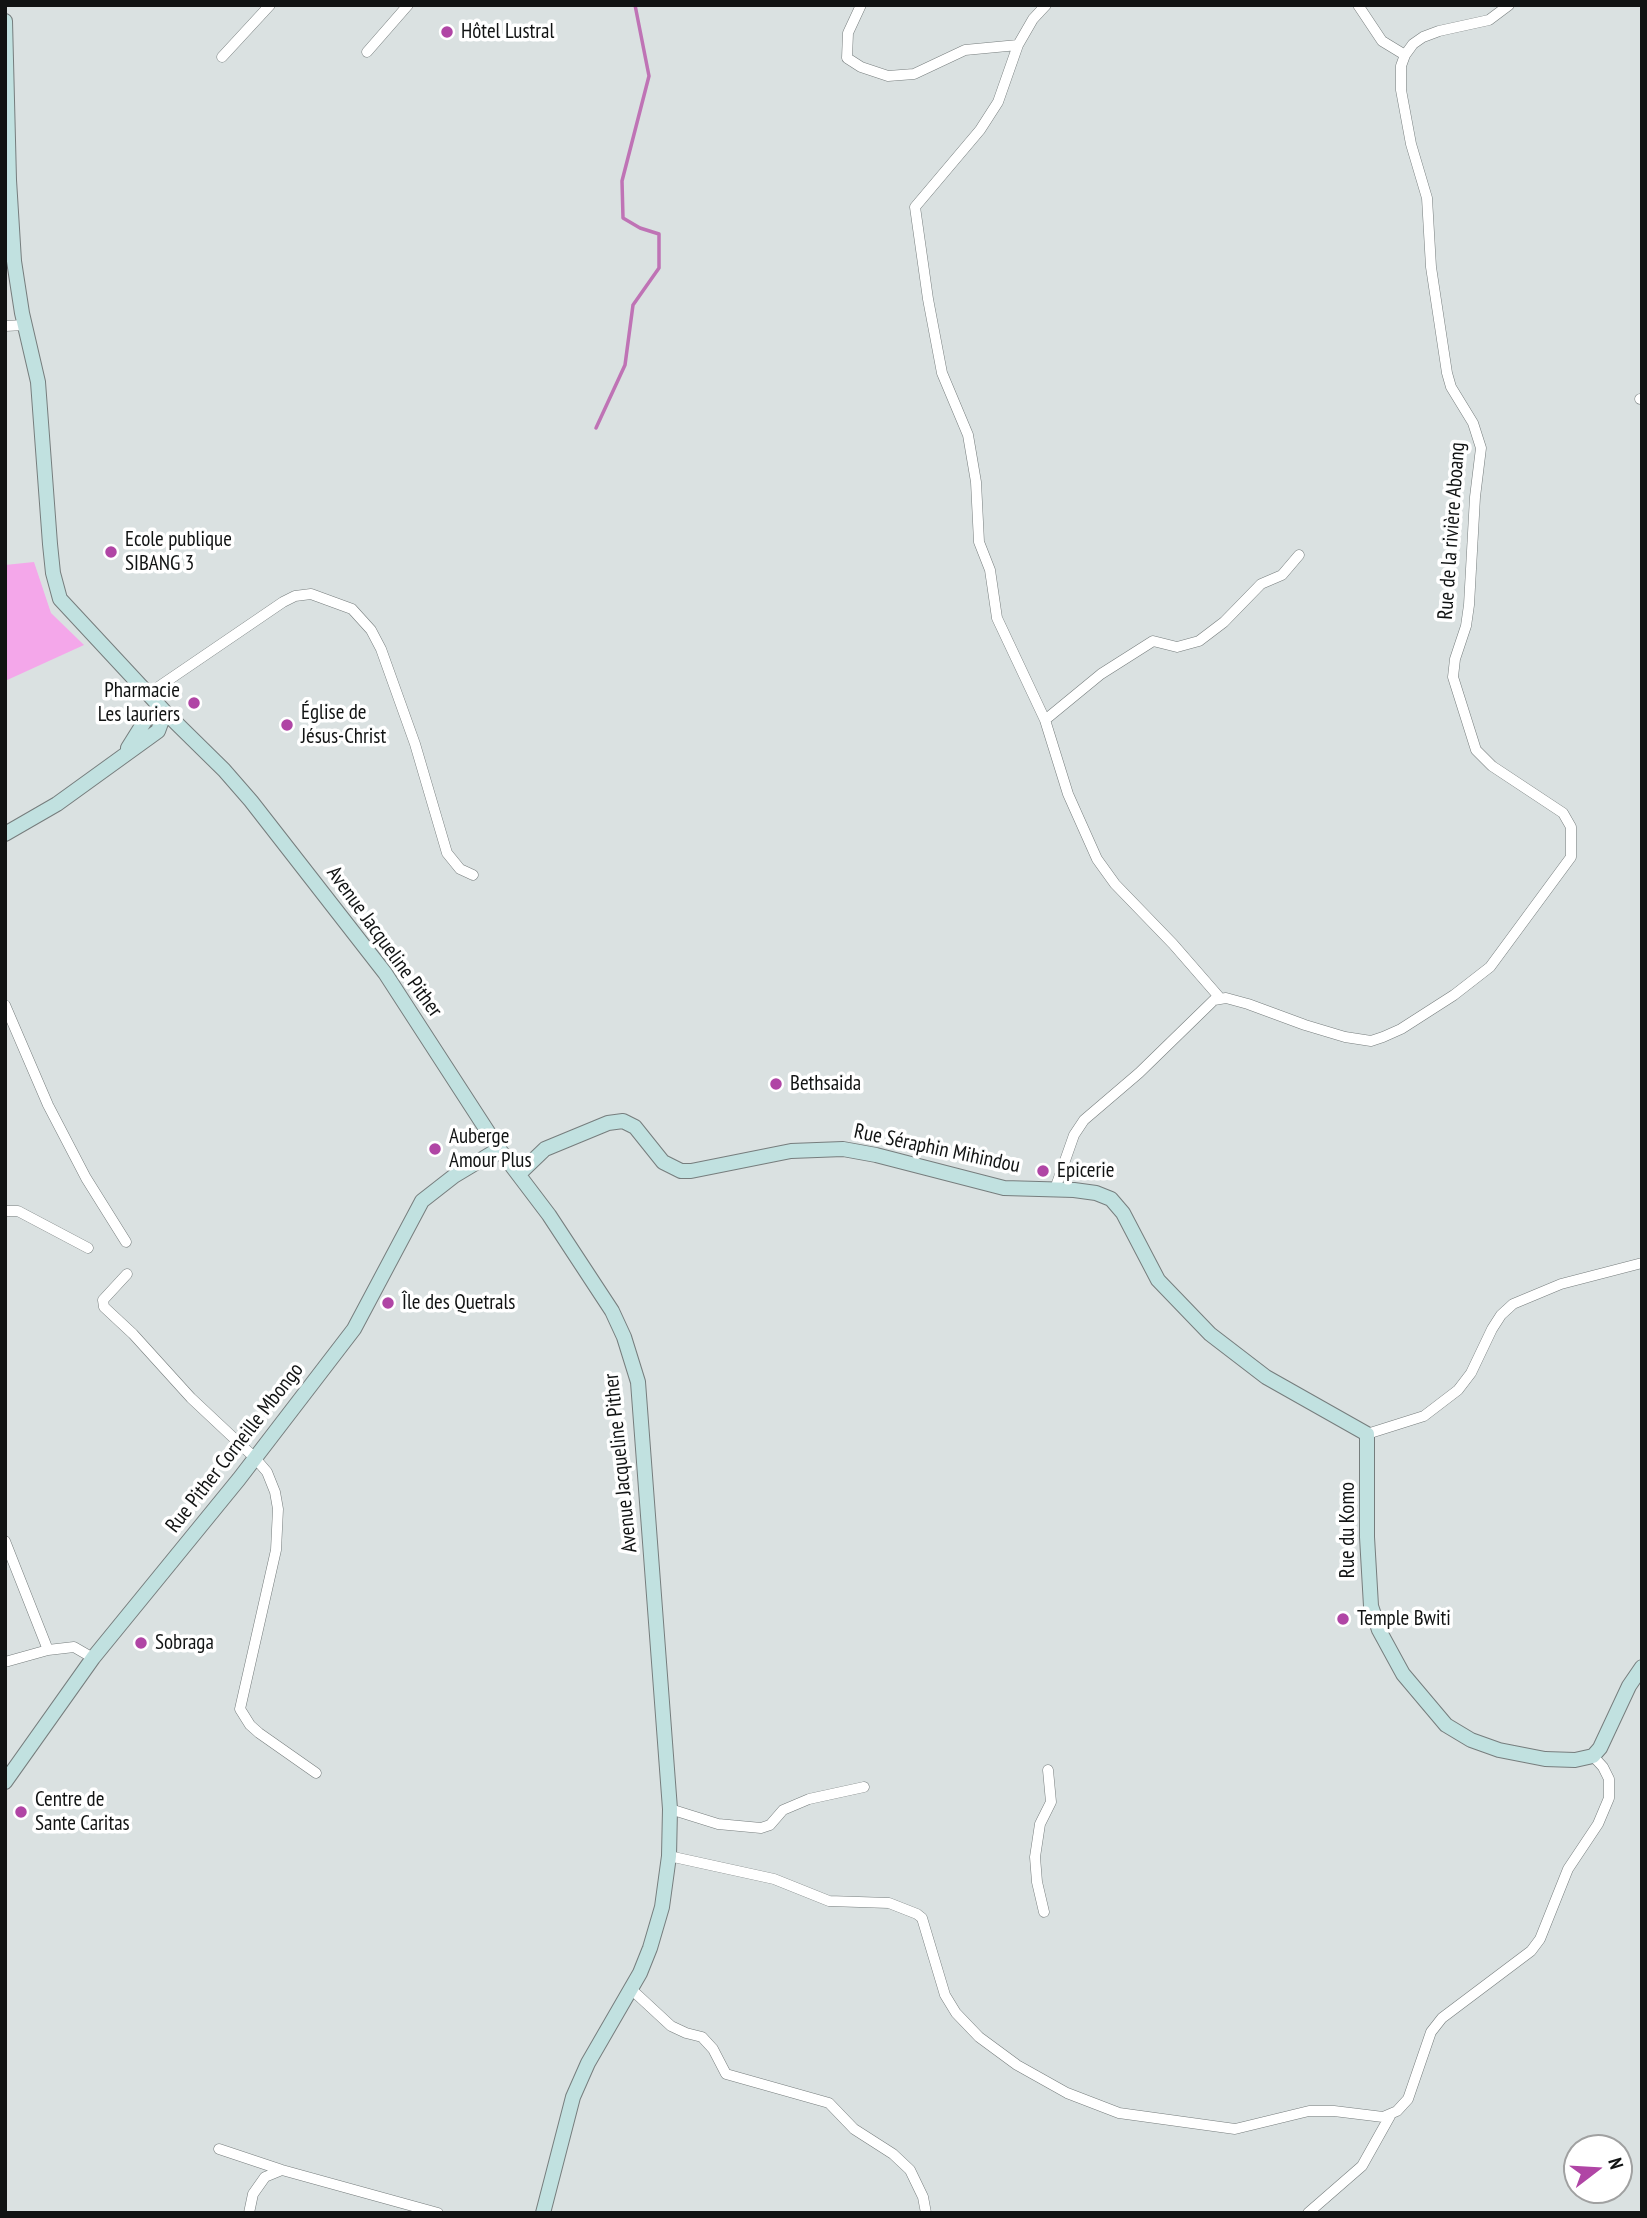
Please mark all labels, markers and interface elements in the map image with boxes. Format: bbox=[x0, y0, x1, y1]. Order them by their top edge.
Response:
place label: Hôtel Lustral bbox=[461, 19, 554, 45]
marker: Hôtel Lustral bbox=[439, 24, 455, 40]
street label: Rue de la rivière Aboang bbox=[1433, 442, 1471, 620]
place label: Ecole publique SIBANG 3 bbox=[125, 527, 232, 577]
marker: Ecole publique SIBANG 3 bbox=[103, 544, 119, 560]
place label: Pharmacie Les lauriers bbox=[98, 678, 180, 728]
marker: Pharmacie Les lauriers bbox=[186, 695, 202, 711]
place label: Église de Jésus-Christ bbox=[301, 700, 386, 750]
marker: Église de Jésus-Christ bbox=[279, 717, 295, 733]
street label: Avenue Jacqueline Pither bbox=[321, 862, 447, 1022]
place label: Bethsaida bbox=[790, 1071, 861, 1097]
marker: Bethsaida bbox=[768, 1076, 784, 1092]
street label: Rue Séraphin Mihindou bbox=[852, 1119, 1022, 1179]
place label: Auberge Amour Plus bbox=[449, 1124, 532, 1174]
marker: Auberge Amour Plus bbox=[427, 1141, 443, 1157]
place label: Epicerie bbox=[1057, 1158, 1114, 1184]
marker: Epicerie bbox=[1035, 1163, 1051, 1179]
place label: Île des Quetrals bbox=[402, 1290, 515, 1316]
marker: Île des Quetrals bbox=[380, 1295, 396, 1311]
street label: Rue Pither Corneille Mbongo bbox=[161, 1358, 309, 1538]
street label: Avenue Jacqueline Pither bbox=[599, 1372, 643, 1554]
street label: Rue du Komo bbox=[1335, 1482, 1361, 1578]
place label: Temple Bwiti bbox=[1357, 1606, 1451, 1632]
marker: Temple Bwiti bbox=[1335, 1611, 1351, 1627]
place label: Sobraga bbox=[155, 1630, 214, 1656]
marker: Sobraga bbox=[133, 1635, 149, 1651]
place label: Centre de Sante Caritas bbox=[35, 1787, 130, 1837]
marker: Centre de Sante Caritas bbox=[13, 1804, 29, 1820]
north arrow bbox=[1563, 2134, 1633, 2204]
text: N bbox=[1603, 2155, 1629, 2172]

